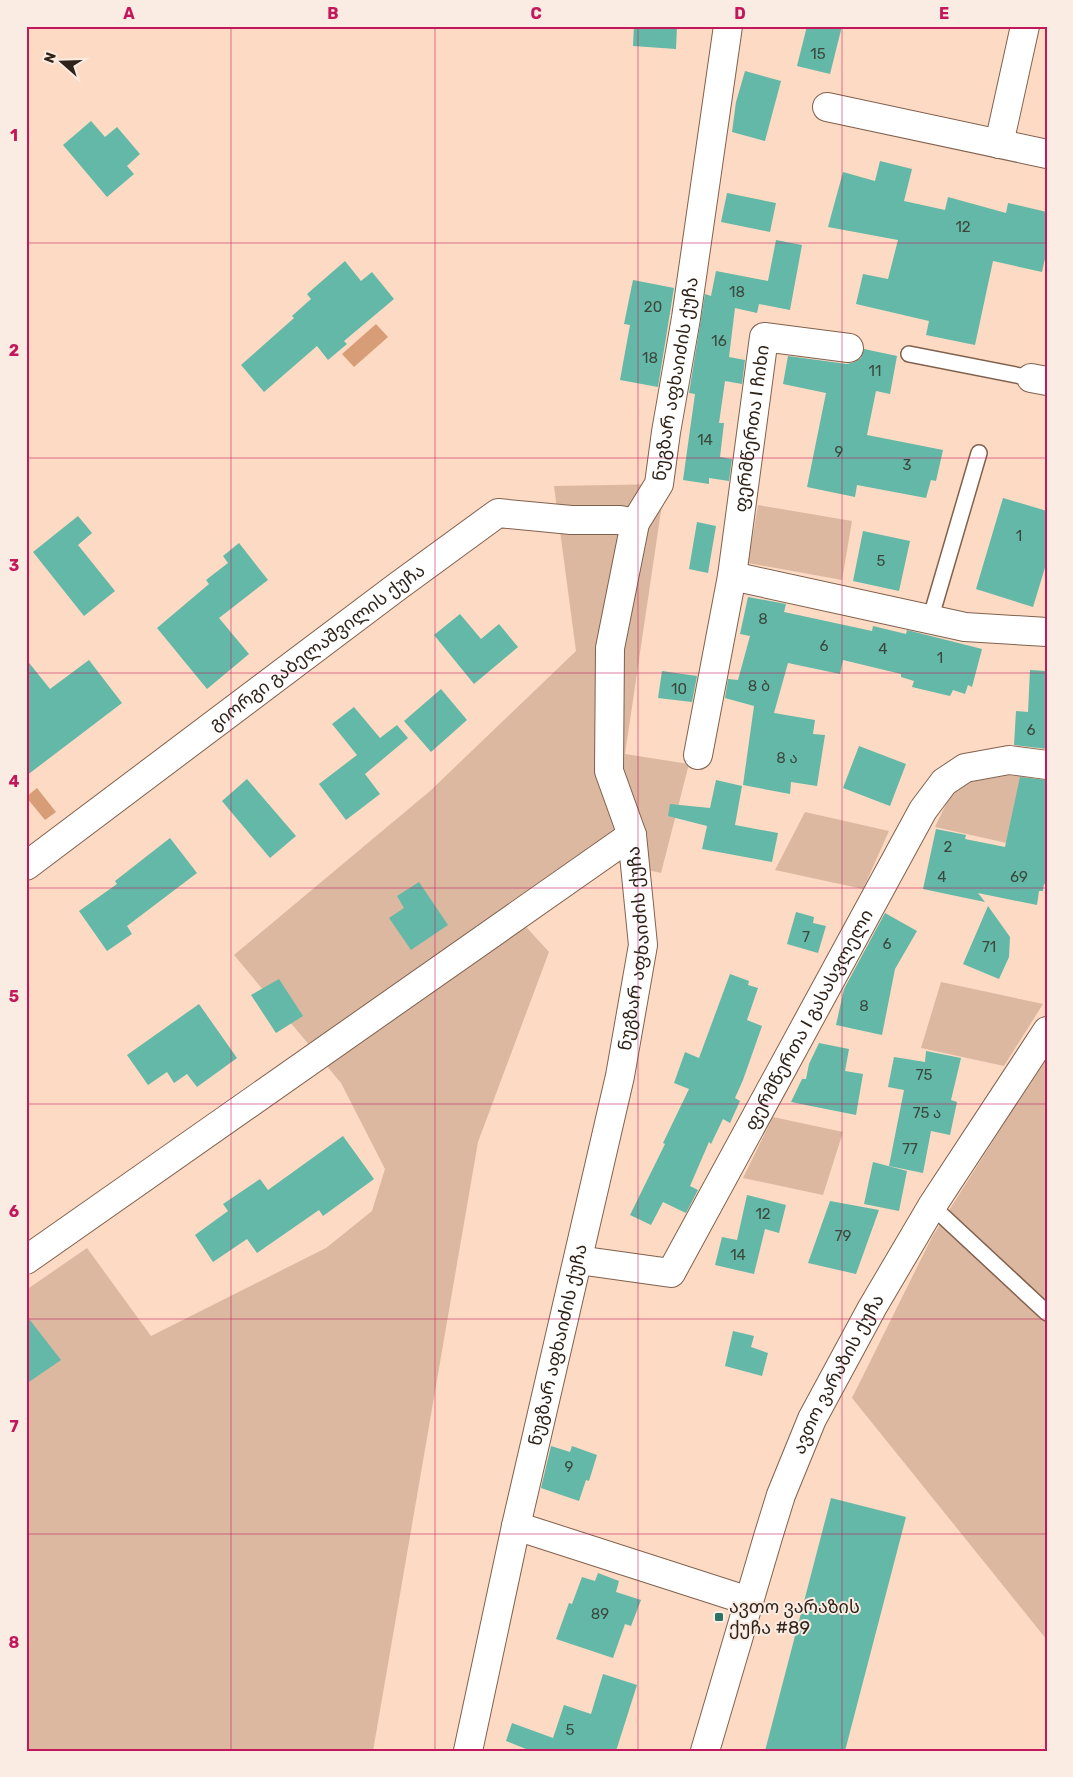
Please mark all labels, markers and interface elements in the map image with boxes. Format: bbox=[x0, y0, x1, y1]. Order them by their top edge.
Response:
text: A bbox=[123, 4, 135, 23]
text: B bbox=[327, 4, 339, 23]
text: C bbox=[530, 4, 542, 23]
text: D bbox=[734, 4, 746, 23]
text: E bbox=[939, 4, 949, 23]
north arrow bbox=[38, 38, 88, 88]
house number: 15 bbox=[810, 45, 826, 63]
text: N bbox=[41, 50, 60, 65]
text: 1 bbox=[10, 126, 18, 145]
house number: 12 bbox=[955, 218, 971, 236]
street label: ნუგზარ აფხაიძის ქუჩა bbox=[649, 276, 703, 482]
house number: 18 bbox=[729, 283, 745, 301]
house number: 20 bbox=[644, 298, 662, 316]
house number: 16 bbox=[711, 332, 727, 350]
text: 2 bbox=[9, 341, 19, 360]
street label: ფერმწერთა I ჩიხი bbox=[730, 343, 774, 514]
house number: 18 bbox=[642, 349, 658, 367]
house number: 11 bbox=[869, 362, 881, 380]
house number: 14 bbox=[697, 431, 713, 449]
house number: 9 bbox=[835, 443, 844, 461]
house number: 3 bbox=[902, 456, 912, 474]
house number: 1 bbox=[1016, 527, 1022, 545]
house number: 5 bbox=[877, 552, 886, 570]
text: 3 bbox=[9, 556, 19, 575]
street label: გიორგი გაბელაშვილის ქუჩა bbox=[205, 559, 429, 735]
house number: 8 bbox=[758, 610, 768, 628]
house number: 6 bbox=[819, 637, 829, 655]
house number: 4 bbox=[878, 640, 888, 658]
house number: 1 bbox=[937, 649, 943, 667]
house number: 8 ბ bbox=[748, 677, 770, 695]
house number: 10 bbox=[671, 680, 687, 698]
house number: 6 bbox=[1026, 721, 1036, 739]
house number: 8 ა bbox=[776, 749, 798, 767]
text: 4 bbox=[9, 772, 20, 791]
house number: 2 bbox=[944, 838, 953, 856]
street label: ნუგზარ აფხაიძის ქუჩა bbox=[614, 845, 654, 1052]
house number: 4 bbox=[937, 868, 947, 886]
house number: 69 bbox=[1010, 868, 1028, 886]
street label: ფერმწერთა I გასასვლელი bbox=[740, 906, 878, 1134]
house number: 7 bbox=[802, 928, 810, 946]
house number: 6 bbox=[882, 935, 892, 953]
house number: 71 bbox=[982, 938, 996, 956]
text: 5 bbox=[9, 987, 19, 1006]
house number: 8 bbox=[859, 997, 869, 1015]
house number: 75 bbox=[916, 1066, 932, 1084]
house number: 75 ა bbox=[913, 1104, 941, 1122]
house number: 77 bbox=[902, 1140, 918, 1158]
text: 6 bbox=[9, 1202, 19, 1221]
house number: 12 bbox=[755, 1205, 771, 1223]
house number: 79 bbox=[835, 1227, 851, 1245]
street label: ნუგზარ აფხაიძის ქუჩა bbox=[524, 1242, 592, 1448]
house number: 14 bbox=[730, 1246, 746, 1264]
street label: ავთო ვარაზის ქუჩა bbox=[788, 1290, 889, 1457]
text: 7 bbox=[9, 1417, 19, 1436]
house number: 9 bbox=[565, 1458, 574, 1476]
place label: ავთო ვარაზის ქუჩა #89 bbox=[729, 1596, 860, 1639]
house number: 89 bbox=[591, 1605, 609, 1623]
marker: ავთო ვარაზის ქუჩა #89 bbox=[713, 1611, 725, 1623]
text: 8 bbox=[9, 1633, 20, 1652]
house number: 5 bbox=[566, 1721, 575, 1739]

